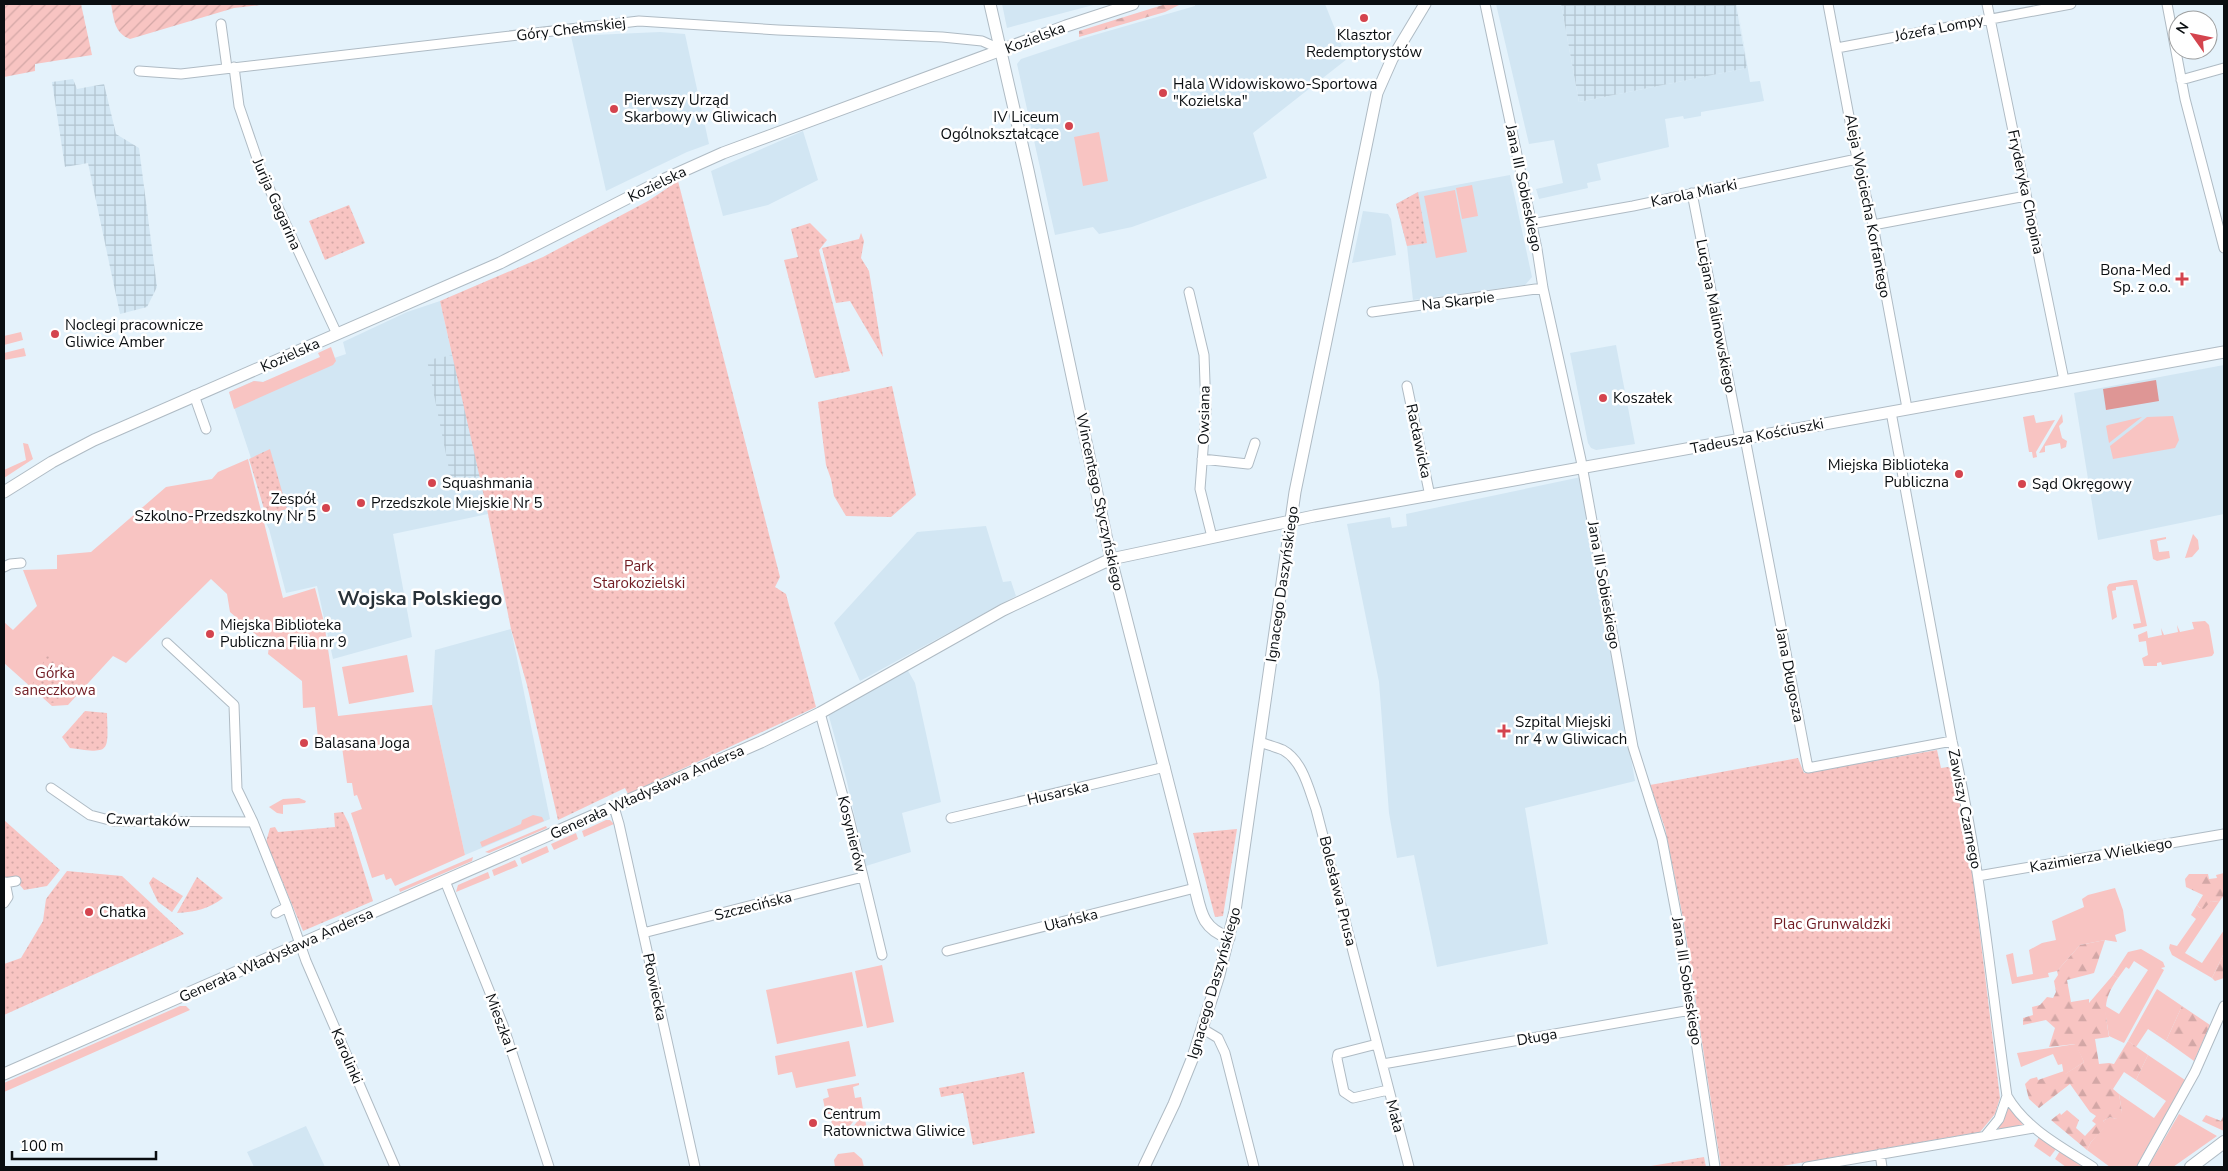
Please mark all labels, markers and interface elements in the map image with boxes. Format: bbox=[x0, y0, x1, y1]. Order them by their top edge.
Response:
street label: Józefa Lompy bbox=[1892, 10, 1985, 47]
north arrow bbox=[2168, 10, 2218, 60]
street label: Góry Chełmskiej bbox=[515, 12, 627, 46]
marker: Klasztor Redemptorystów bbox=[1358, 12, 1370, 24]
street label: Kozielska bbox=[1002, 17, 1068, 59]
text: N bbox=[2172, 19, 2193, 38]
place label: Klasztor Redemptorystów bbox=[1306, 25, 1422, 62]
place label: Hala Widowiskowo-Sportowa "Kozielska" bbox=[1173, 74, 1377, 111]
marker: Hala Widowiskowo-Sportowa "Kozielska" bbox=[1157, 87, 1169, 99]
place label: Pierwszy Urząd Skarbowy w Gliwicach bbox=[624, 90, 777, 127]
marker: Pierwszy Urząd Skarbowy w Gliwicach bbox=[608, 103, 620, 115]
place label: IV Liceum Ogólnokształcące bbox=[940, 107, 1059, 144]
street label: Aleja Wojciecha Korfantego bbox=[1840, 112, 1896, 300]
marker: IV Liceum Ogólnokształcące bbox=[1063, 120, 1075, 132]
street label: Jana III Sobieskiego bbox=[1501, 122, 1547, 253]
street label: Fryderyka Chopina bbox=[2003, 128, 2049, 256]
street label: Jurija Gagarina bbox=[247, 154, 306, 253]
street label: Kozielska bbox=[624, 161, 690, 207]
street label: Karola Miarki bbox=[1649, 174, 1739, 212]
street label: Lucjana Malinowskiego bbox=[1691, 237, 1741, 395]
place label: Bona-Med Sp. z o.o. bbox=[2100, 260, 2171, 297]
marker: Bona-Med Sp. z o.o. bbox=[2175, 272, 2189, 286]
street label: Na Skarpie bbox=[1421, 287, 1495, 315]
place label: Noclegi pracownicze Gliwice Amber bbox=[65, 315, 203, 352]
marker: Noclegi pracownicze Gliwice Amber bbox=[49, 328, 61, 340]
street label: Kozielska bbox=[257, 333, 323, 377]
street label: Owsiana bbox=[1193, 385, 1215, 445]
place label: Koszałek bbox=[1613, 388, 1673, 408]
marker: Koszałek bbox=[1597, 392, 1609, 404]
street label: Racławicka bbox=[1401, 402, 1437, 480]
street label: Wincentego Styczyńskiego bbox=[1071, 411, 1129, 593]
street label: Tadeusza Kościuszki bbox=[1689, 413, 1825, 459]
place label: Miejska Biblioteka Publiczna bbox=[1828, 455, 1949, 492]
marker: Miejska Biblioteka Publiczna bbox=[1953, 468, 1965, 480]
place label: Squashmania bbox=[442, 473, 533, 493]
place label: Sąd Okręgowy bbox=[2032, 474, 2132, 494]
marker: Squashmania bbox=[426, 477, 438, 489]
marker: Sąd Okręgowy bbox=[2016, 478, 2028, 490]
place label: Zespół Szkolno-Przedszkolny Nr 5 bbox=[135, 489, 317, 526]
place label: Przedszkole Miejskie Nr 5 bbox=[371, 493, 542, 513]
marker: Przedszkole Miejskie Nr 5 bbox=[355, 497, 367, 509]
marker: Zespół Szkolno-Przedszkolny Nr 5 bbox=[320, 502, 332, 514]
street label: Ignacego Daszyńskiego bbox=[1261, 505, 1303, 663]
street label: Jana III Sobieskiego bbox=[1583, 518, 1625, 651]
park label: Park Starokozielski bbox=[593, 556, 685, 593]
district label: Wojska Polskiego bbox=[338, 585, 502, 612]
place label: Miejska Biblioteka Publiczna Filia nr 9 bbox=[220, 615, 347, 652]
street label: Jana Długosza bbox=[1771, 625, 1809, 724]
marker: Miejska Biblioteka Publiczna Filia nr 9 bbox=[204, 628, 216, 640]
park label: Górka saneczkowa bbox=[14, 663, 96, 700]
place label: Szpital Miejski nr 4 w Gliwicach bbox=[1515, 712, 1627, 749]
marker: Szpital Miejski nr 4 w Gliwicach bbox=[1497, 724, 1511, 738]
place label: Balasana Joga bbox=[314, 733, 410, 753]
marker: Balasana Joga bbox=[298, 737, 310, 749]
street label: Generała Władysława Andersa bbox=[547, 740, 747, 844]
street label: Zawiszy Czarnego bbox=[1944, 747, 1986, 871]
street label: Husarska bbox=[1025, 776, 1091, 810]
street label: Kosynierów bbox=[833, 794, 871, 875]
street label: Czwartaków bbox=[106, 809, 191, 831]
street label: Kazimierza Wielkiego bbox=[2028, 833, 2174, 877]
street label: Bolesława Prusa bbox=[1315, 834, 1361, 948]
street label: Szczecińska bbox=[712, 887, 794, 925]
place label: Chatka bbox=[99, 902, 146, 922]
street label: Generała Władysława Andersa bbox=[176, 903, 376, 1007]
street label: Ułańska bbox=[1042, 904, 1100, 936]
street label: Ignacego Daszyńskiego bbox=[1183, 905, 1245, 1061]
marker: Chatka bbox=[83, 906, 95, 918]
street label: Jana III Sobieskiego bbox=[1667, 914, 1707, 1047]
park label: Plac Grunwaldzki bbox=[1773, 914, 1891, 934]
street label: Płowiecka bbox=[638, 951, 672, 1023]
street label: Mieszka I bbox=[481, 991, 521, 1055]
street label: Długa bbox=[1515, 1024, 1559, 1050]
street label: Karolinki bbox=[326, 1025, 368, 1087]
street label: Mała bbox=[1381, 1097, 1409, 1135]
place label: Centrum Ratownictwa Gliwice bbox=[823, 1104, 965, 1141]
marker: Centrum Ratownictwa Gliwice bbox=[807, 1117, 819, 1129]
scale bar bbox=[12, 1128, 156, 1160]
text: 100 m bbox=[20, 1136, 64, 1156]

